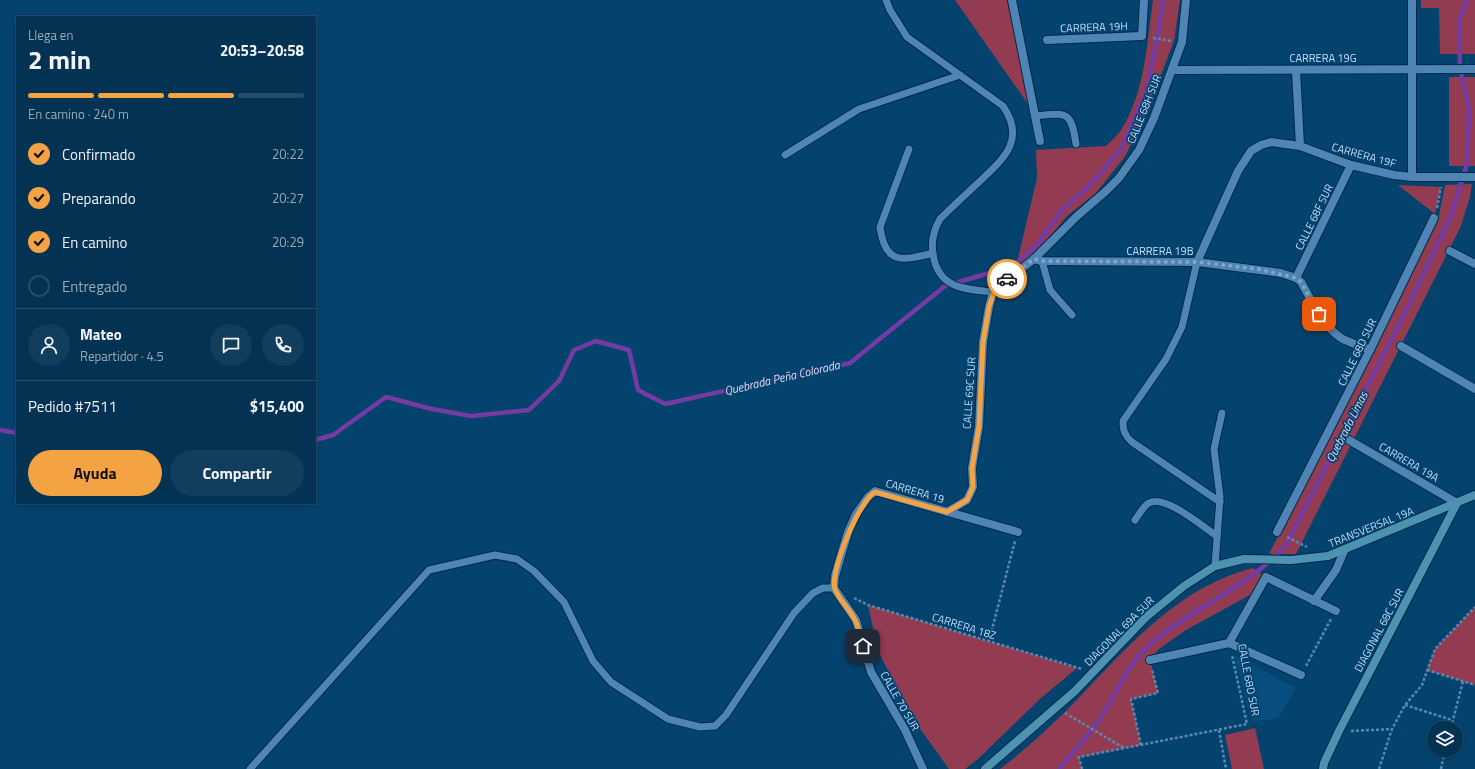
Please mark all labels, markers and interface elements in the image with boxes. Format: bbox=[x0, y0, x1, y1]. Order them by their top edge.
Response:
street label: CARRERA 19H bbox=[1060, 18, 1128, 36]
text: Llega en bbox=[28, 25, 73, 45]
text: 20:53–20:58 bbox=[220, 39, 304, 62]
text: 2 min bbox=[28, 40, 91, 79]
street label: CARRERA 19G bbox=[1290, 50, 1357, 66]
street label: CALLE 68H SUR bbox=[1123, 72, 1165, 146]
text: En camino · 240 m bbox=[28, 104, 129, 124]
street label: CARRERA 19F bbox=[1330, 139, 1398, 171]
icon: check bbox=[28, 143, 50, 165]
text: Confirmado bbox=[62, 143, 135, 166]
text: 20:22 bbox=[272, 144, 304, 164]
street label: CALLE 68F SUR bbox=[1291, 181, 1337, 253]
icon: check bbox=[28, 187, 50, 209]
text: Preparando bbox=[62, 187, 136, 210]
text: 20:27 bbox=[272, 188, 304, 208]
icon: check bbox=[28, 231, 50, 253]
text: En camino bbox=[62, 231, 128, 254]
text: 20:29 bbox=[272, 232, 304, 252]
street label: CARRERA 19B bbox=[1127, 243, 1194, 259]
courier bbox=[987, 259, 1027, 299]
icon: car bbox=[996, 268, 1018, 290]
text: Entregado bbox=[62, 275, 127, 298]
pin bbox=[1302, 297, 1336, 331]
icon: bag bbox=[1308, 303, 1330, 325]
street label: CALLE 68D SUR bbox=[1334, 315, 1380, 388]
text: Mateo bbox=[80, 323, 122, 346]
button: person bbox=[28, 324, 70, 366]
button: chat bbox=[210, 324, 252, 366]
button: phone bbox=[262, 324, 304, 366]
text: Repartidor · 4.5 bbox=[80, 346, 164, 366]
water label: Quebrada Peña Colorada bbox=[722, 355, 842, 400]
street label: CALLE 69C SUR bbox=[959, 356, 980, 430]
water label: Quebrada Limas bbox=[1321, 387, 1373, 466]
text: Pedido #7511 bbox=[28, 395, 117, 418]
text: $15,400 bbox=[250, 395, 304, 418]
street label: CARRERA 19A bbox=[1376, 438, 1442, 486]
button: Ayuda bbox=[28, 450, 162, 496]
button: Compartir bbox=[170, 450, 304, 496]
street label: CARRERA 19 bbox=[884, 475, 946, 507]
street label: TRANSVERSAL 19A bbox=[1326, 502, 1416, 551]
street label: DIAGONAL 68C SUR bbox=[1350, 585, 1408, 675]
street label: DIAGONAL 69A SUR bbox=[1080, 592, 1158, 670]
street label: CARRERA 18Z bbox=[930, 609, 998, 643]
pin bbox=[846, 629, 880, 663]
icon: home bbox=[852, 635, 874, 657]
street label: CALLE 68D SUR bbox=[1234, 643, 1264, 718]
street label: CALLE 70 SUR bbox=[877, 668, 924, 734]
map controls bbox=[1427, 721, 1463, 757]
button: layers bbox=[1427, 721, 1463, 757]

